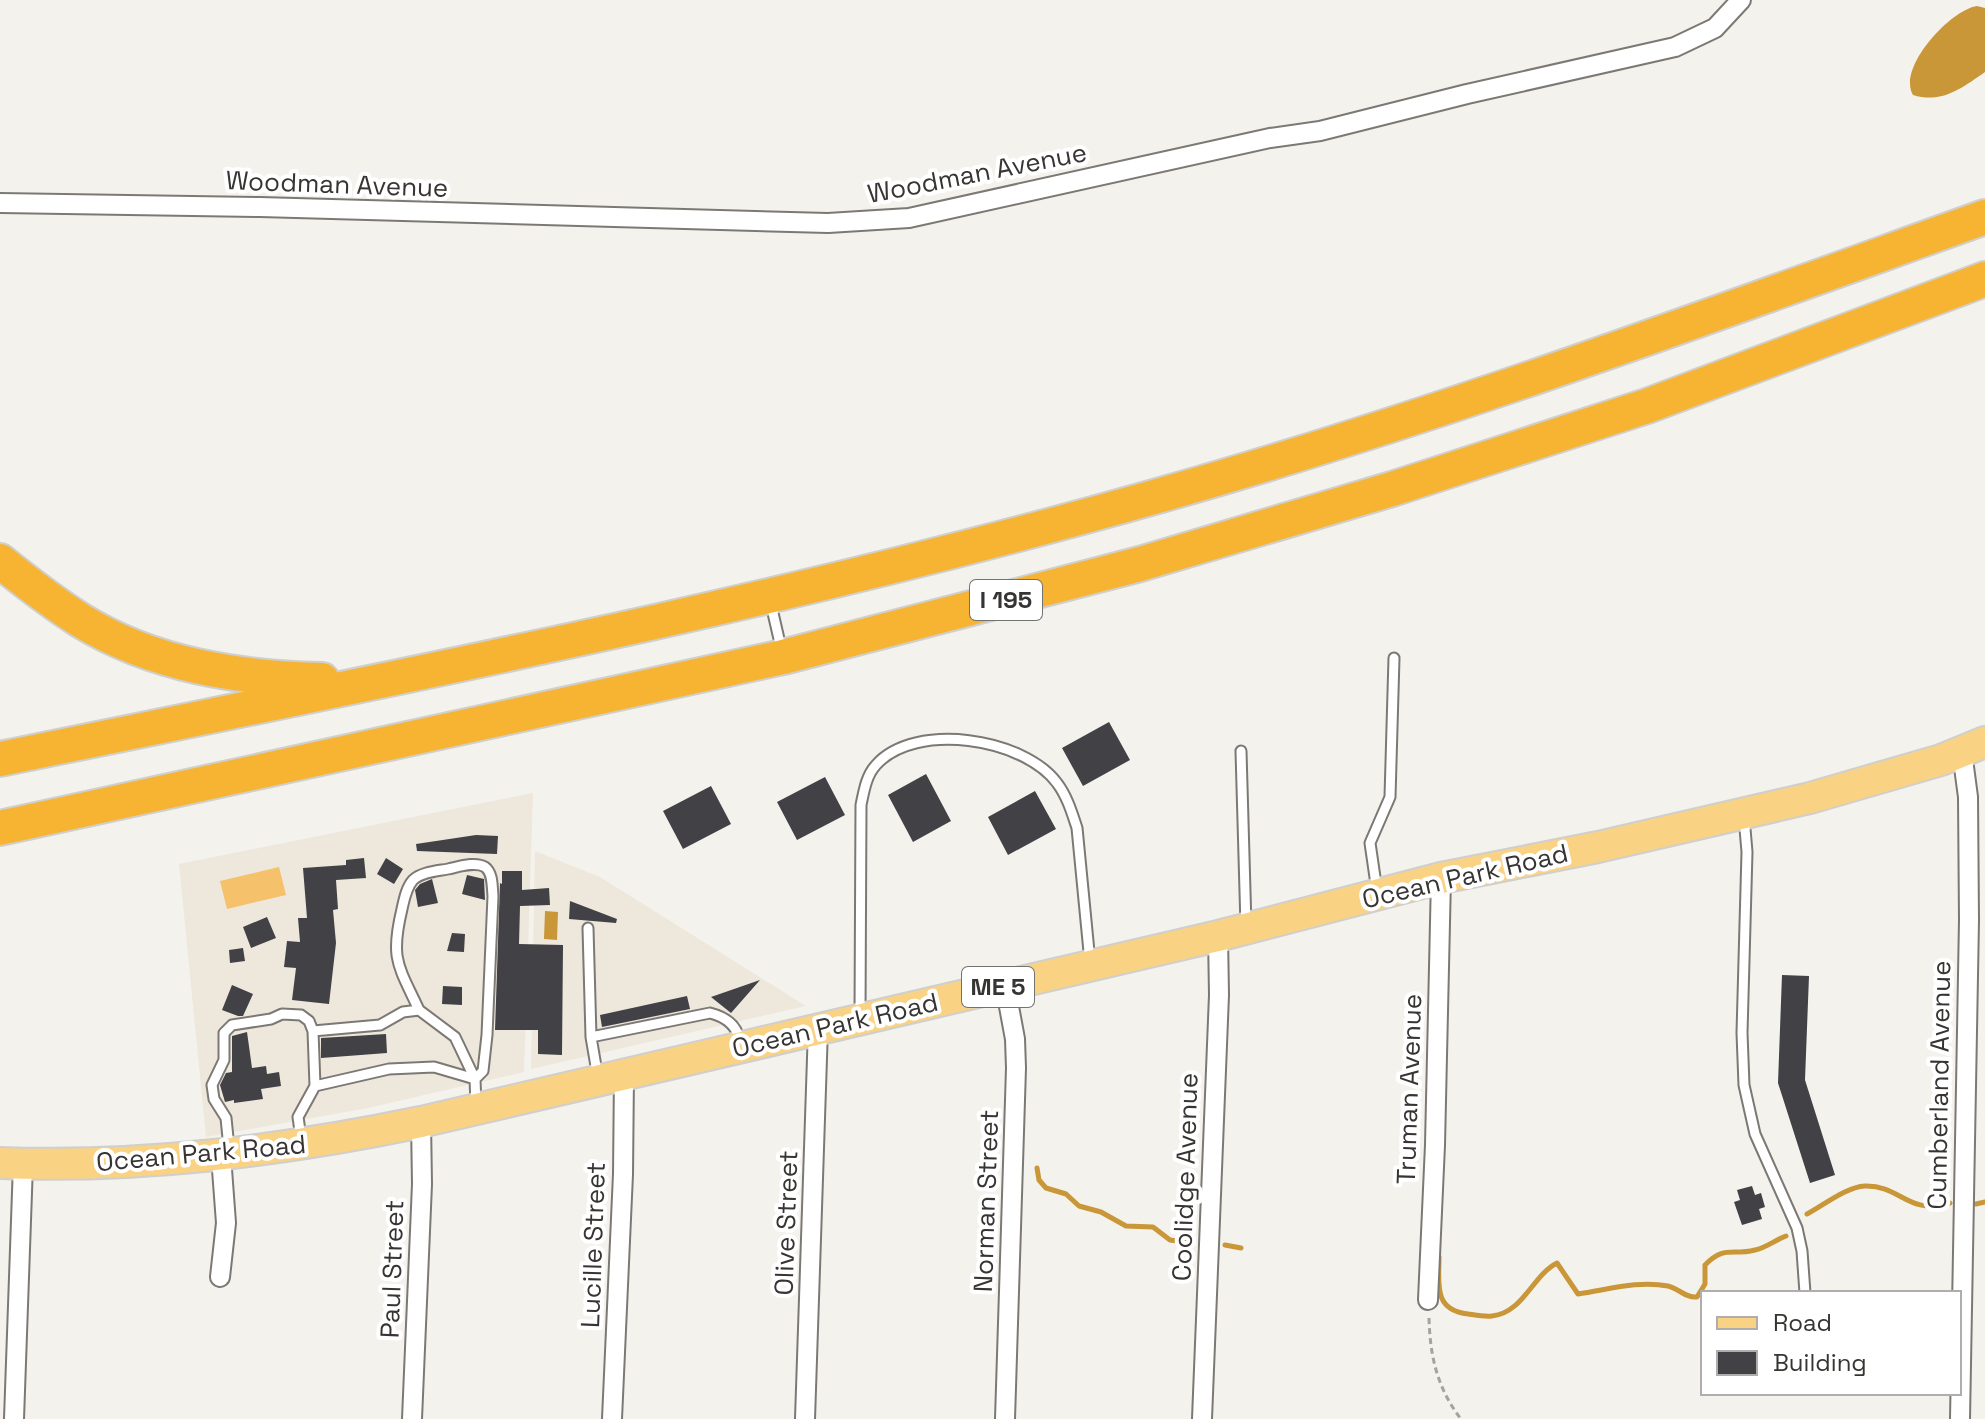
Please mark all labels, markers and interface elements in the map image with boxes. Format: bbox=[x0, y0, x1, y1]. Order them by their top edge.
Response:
street label: Woodman Avenue bbox=[864, 135, 1090, 211]
street label: Woodman Avenue bbox=[225, 163, 449, 205]
road number: I 195 bbox=[970, 580, 1042, 620]
street label: Ocean Park Road bbox=[1359, 836, 1571, 916]
street label: Cumberland Avenue bbox=[1920, 960, 1958, 1210]
road number: ME 5 bbox=[962, 967, 1034, 1007]
street label: Ocean Park Road bbox=[729, 985, 941, 1065]
street label: Truman Avenue bbox=[1389, 993, 1429, 1185]
street label: Coolidge Avenue bbox=[1164, 1072, 1206, 1282]
street label: Norman Street bbox=[966, 1109, 1006, 1293]
street label: Ocean Park Road bbox=[95, 1127, 307, 1179]
street label: Olive Street bbox=[766, 1150, 806, 1296]
street label: Lucille Street bbox=[573, 1161, 613, 1329]
street label: Paul Street bbox=[373, 1199, 411, 1339]
legend bbox=[1701, 1291, 1961, 1395]
text: Road bbox=[1773, 1307, 1832, 1338]
text: Building bbox=[1773, 1347, 1867, 1378]

